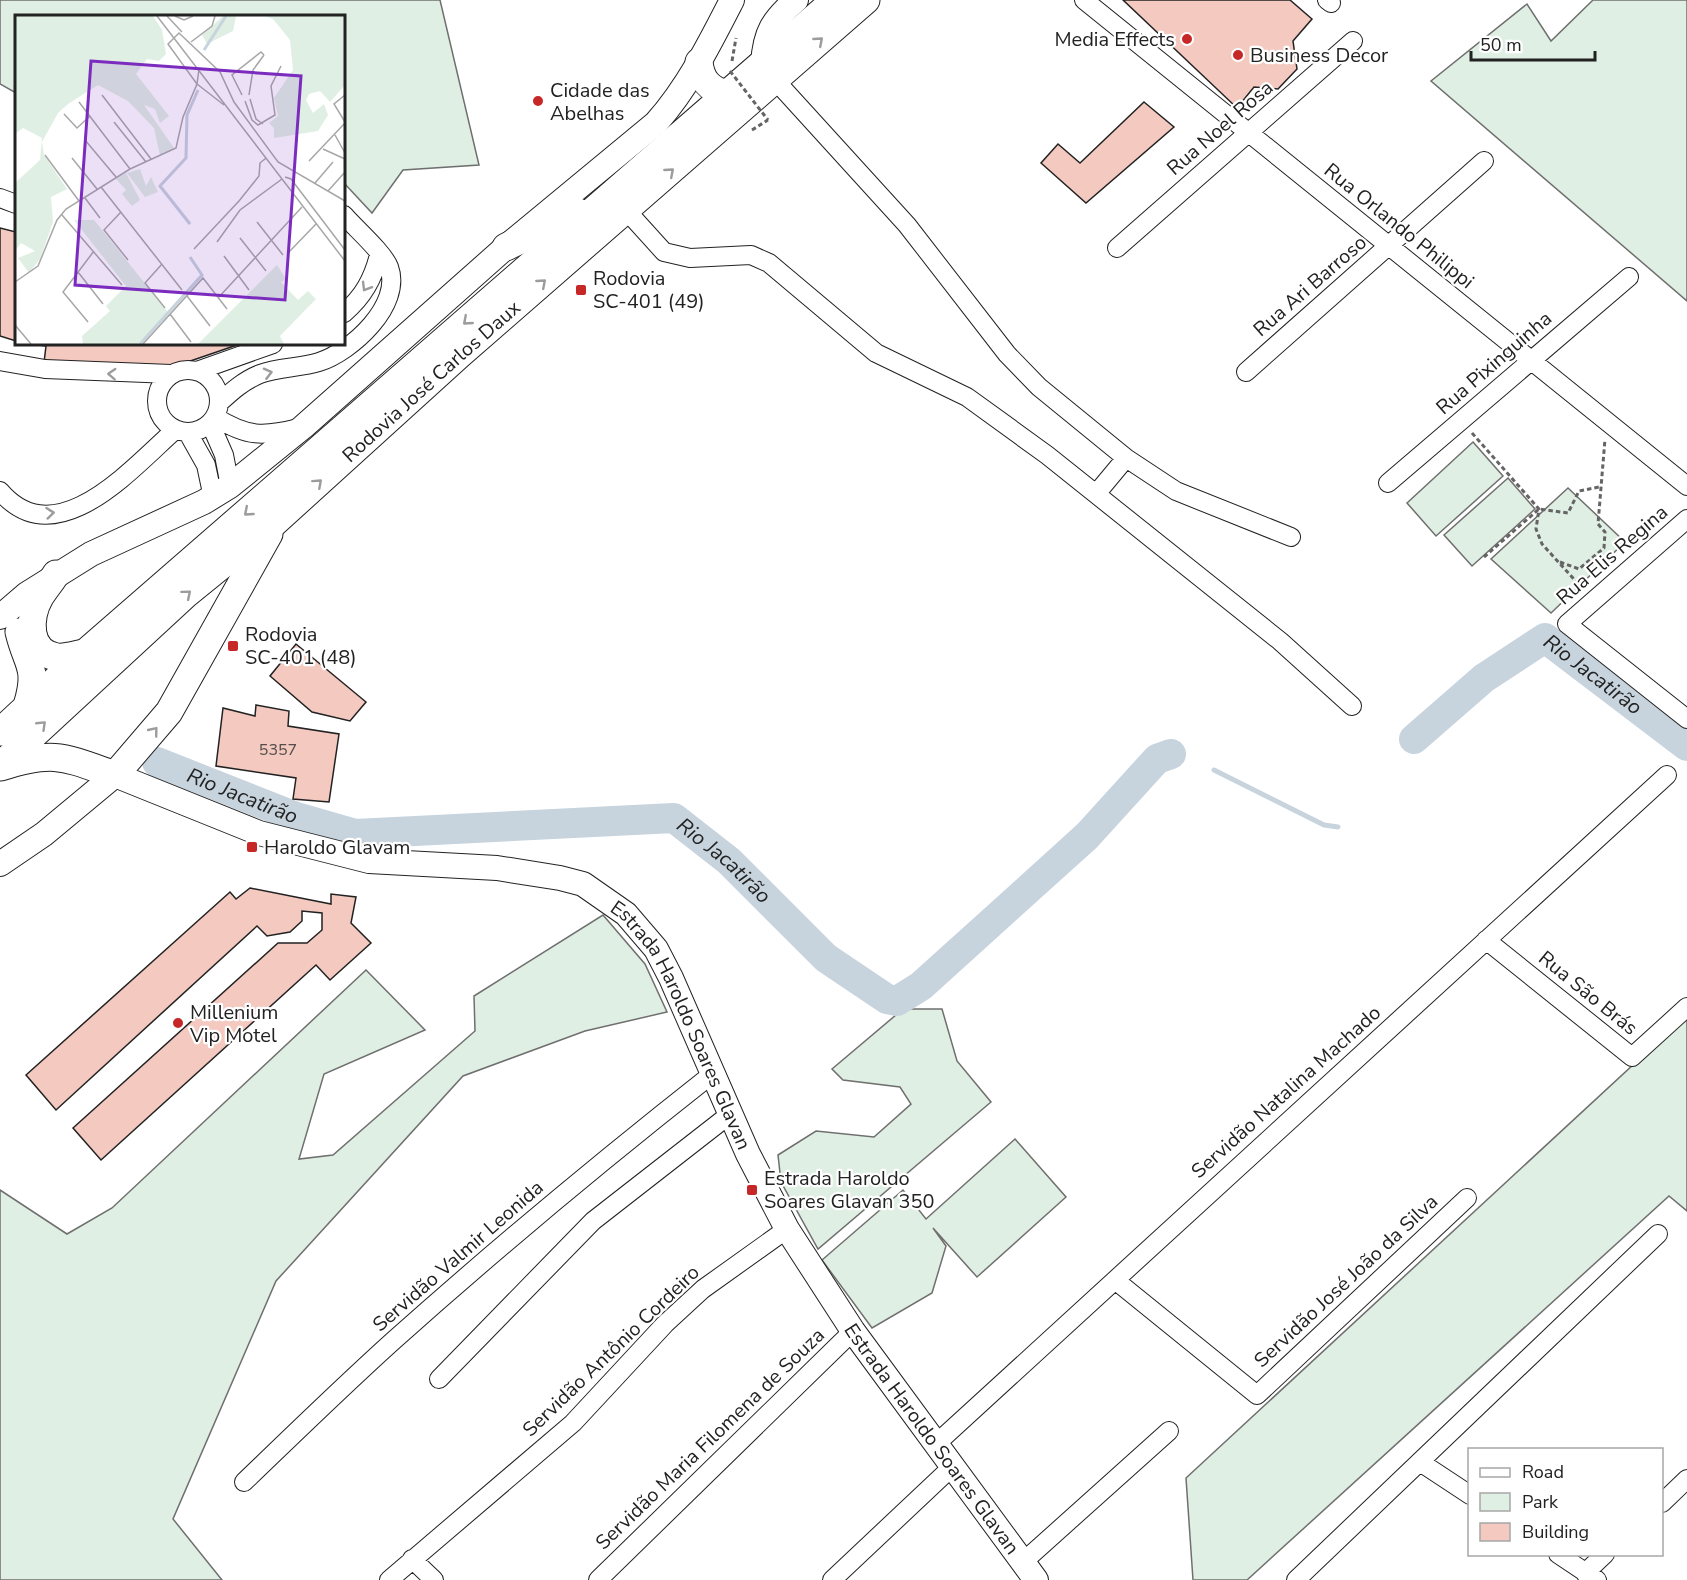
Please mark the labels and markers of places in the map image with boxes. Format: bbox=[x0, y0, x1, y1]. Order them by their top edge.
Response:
place label: Media Effects bbox=[1054, 26, 1175, 53]
marker: Media Effects bbox=[1180, 32, 1194, 46]
place label: Business Decor bbox=[1250, 42, 1388, 69]
marker: Business Decor bbox=[1231, 48, 1245, 62]
place label: Cidade das Abelhas bbox=[550, 77, 650, 127]
marker: Cidade das Abelhas bbox=[531, 94, 545, 108]
place label: Rodovia SC-401 (49) bbox=[593, 265, 705, 315]
marker: Rodovia SC-401 (49) bbox=[574, 283, 588, 297]
place label: Rodovia SC-401 (48) bbox=[245, 621, 357, 671]
marker: Rodovia SC-401 (48) bbox=[226, 639, 240, 653]
place label: Haroldo Glavam bbox=[264, 834, 410, 861]
marker: Haroldo Glavam bbox=[245, 840, 259, 854]
place label: Millenium Vip Motel bbox=[189, 999, 278, 1049]
marker: Millenium Vip Motel bbox=[171, 1016, 185, 1030]
place label: Estrada Haroldo Soares Glavan 350 bbox=[764, 1165, 935, 1215]
marker: Estrada Haroldo Soares Glavan 350 bbox=[745, 1183, 759, 1197]

